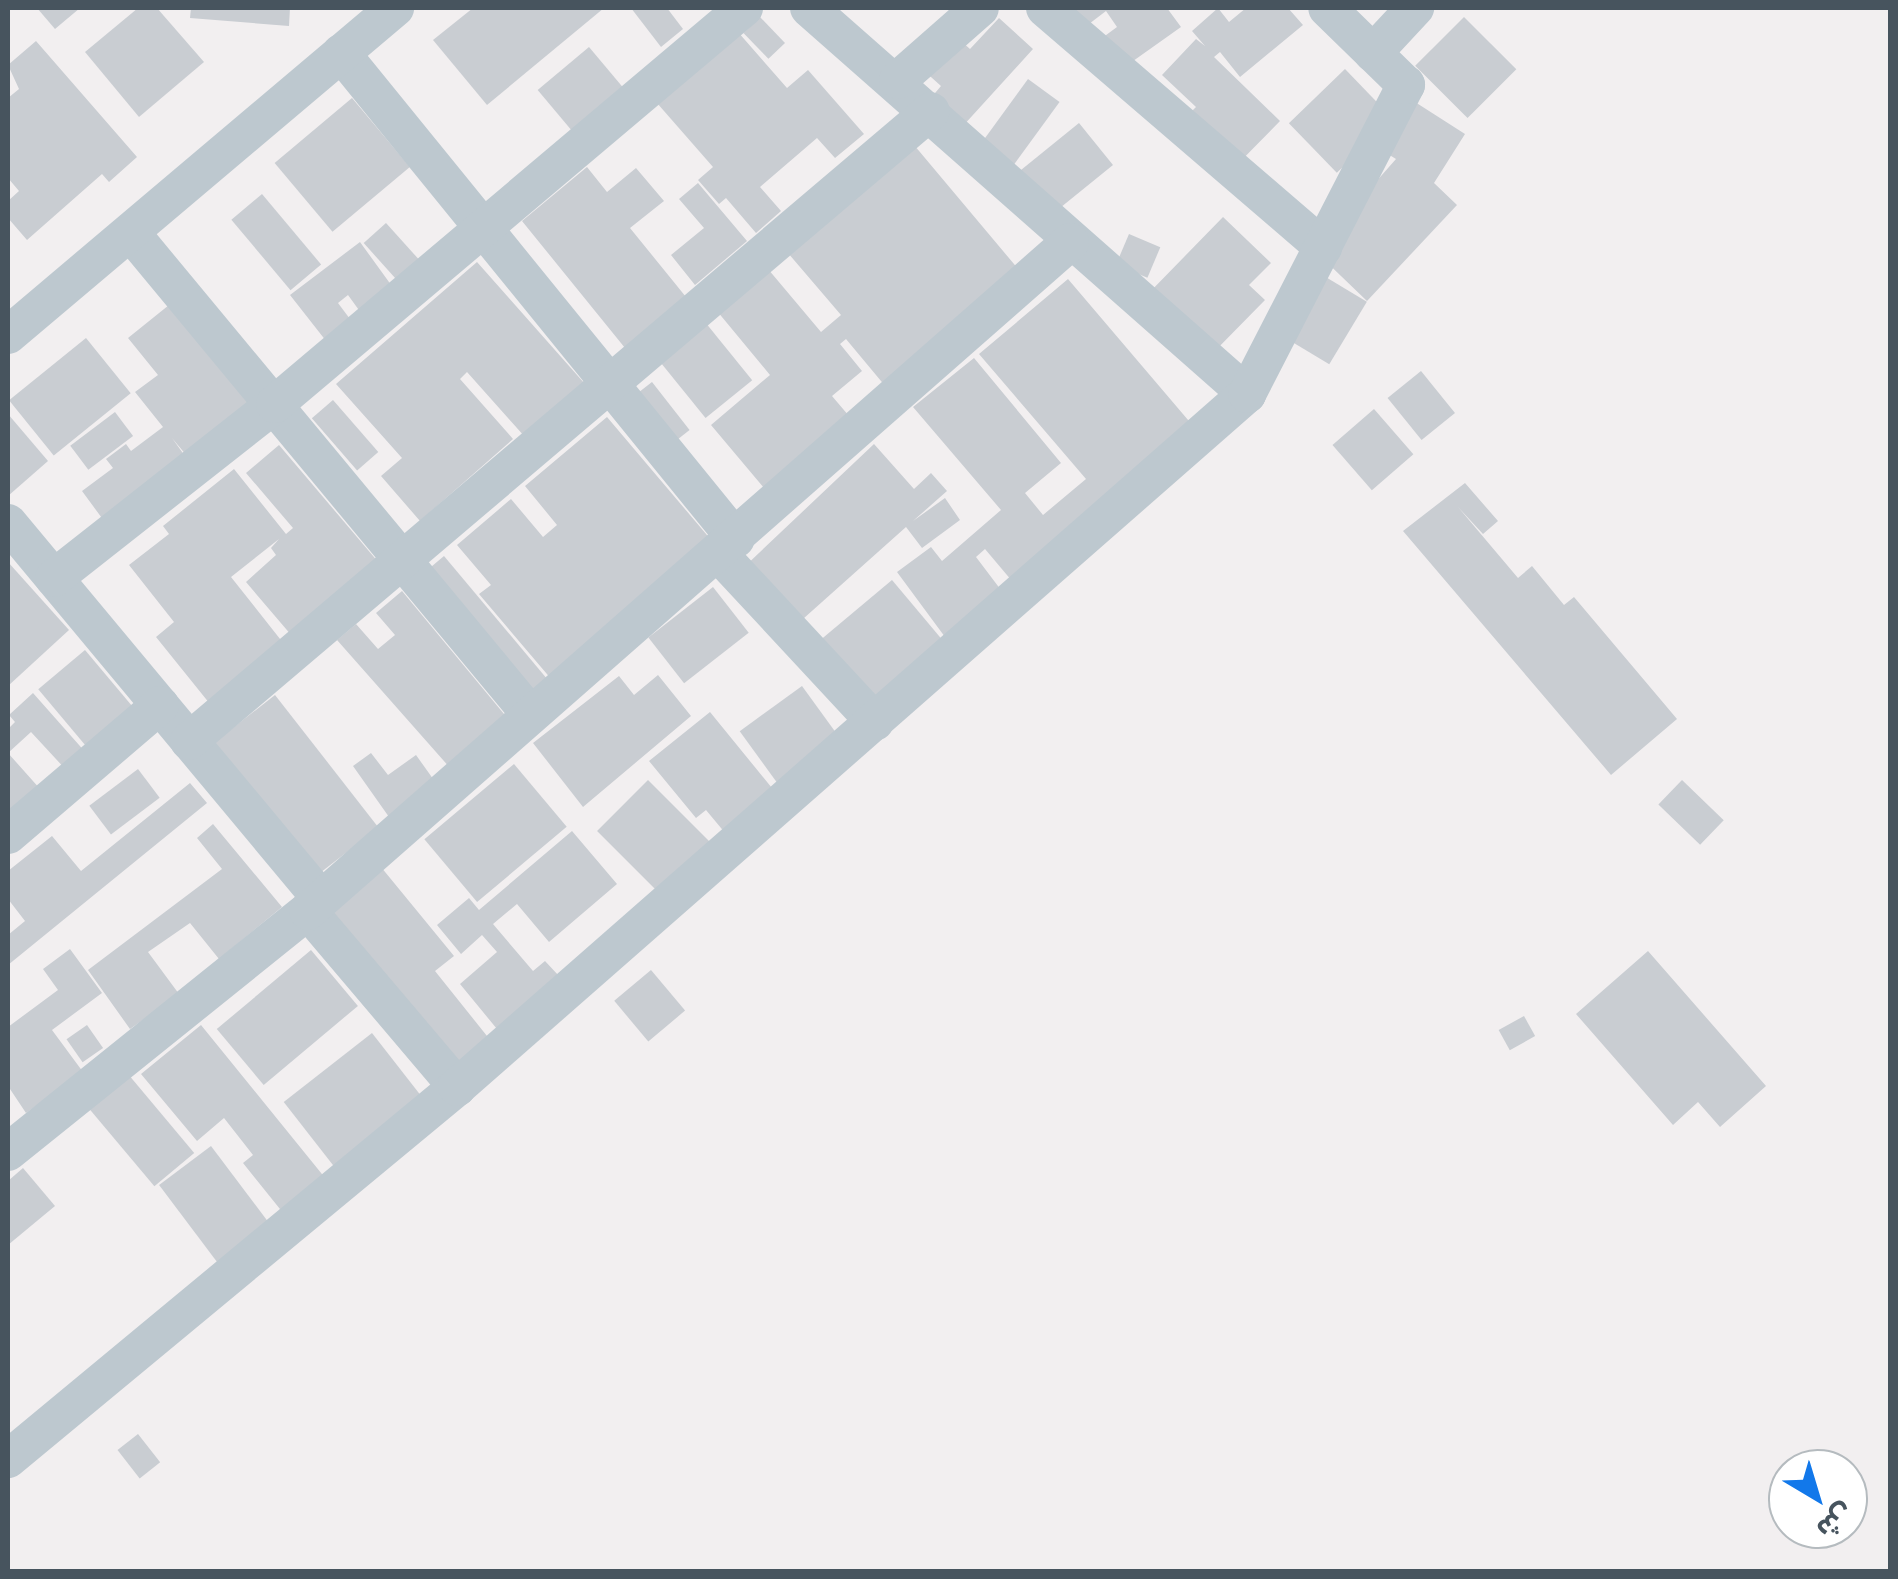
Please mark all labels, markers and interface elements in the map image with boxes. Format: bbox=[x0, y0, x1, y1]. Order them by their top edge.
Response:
north arrow bbox=[1768, 1449, 1868, 1549]
text: ش bbox=[1811, 1497, 1860, 1545]

